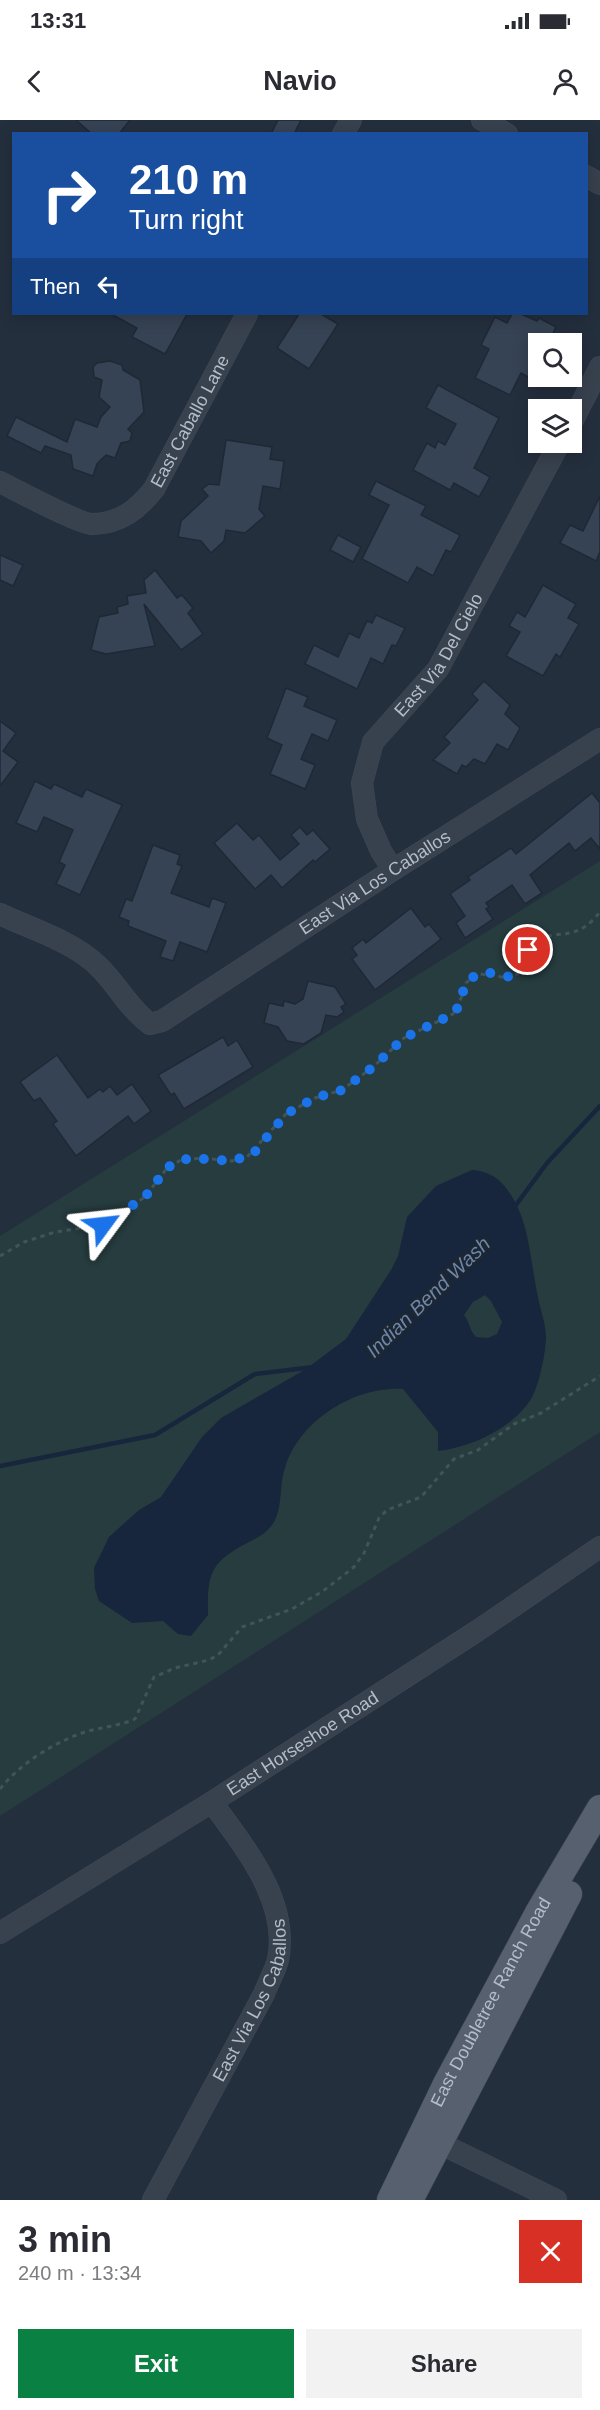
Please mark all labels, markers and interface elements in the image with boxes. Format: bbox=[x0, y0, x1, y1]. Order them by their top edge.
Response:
text: 13:31 bbox=[30, 8, 86, 33]
icon: back bbox=[18, 65, 51, 98]
icon: person bbox=[549, 65, 582, 98]
text: Navio bbox=[263, 66, 337, 96]
icon: right bbox=[30, 156, 108, 234]
text: 210 m bbox=[129, 156, 248, 203]
text: Turn right bbox=[129, 205, 244, 235]
icon: left bbox=[92, 270, 125, 303]
text: Then bbox=[30, 274, 80, 299]
map controls bbox=[528, 333, 582, 453]
button: search bbox=[528, 333, 582, 387]
street label: East Caballo Lane bbox=[147, 352, 233, 491]
button: layers bbox=[528, 399, 582, 453]
street label: East Via Del Cielo bbox=[390, 590, 487, 721]
street label: East Via Los Caballos bbox=[296, 826, 454, 939]
pin bbox=[502, 924, 553, 975]
icon: arrive bbox=[511, 933, 544, 966]
position arrow bbox=[71, 1193, 135, 1257]
water label: Indian Bend Wash bbox=[362, 1232, 494, 1362]
street label: East Horseshoe Road bbox=[223, 1687, 382, 1800]
street label: East Doubletree Ranch Road bbox=[427, 1894, 555, 2110]
street label: East Via Los Caballos bbox=[209, 1918, 290, 2085]
text: 3 min bbox=[18, 2219, 112, 2260]
button: close bbox=[519, 2220, 582, 2283]
text: 240 m · 13:34 bbox=[18, 2262, 141, 2284]
button: Exit bbox=[18, 2329, 294, 2398]
button: Share bbox=[306, 2329, 582, 2398]

